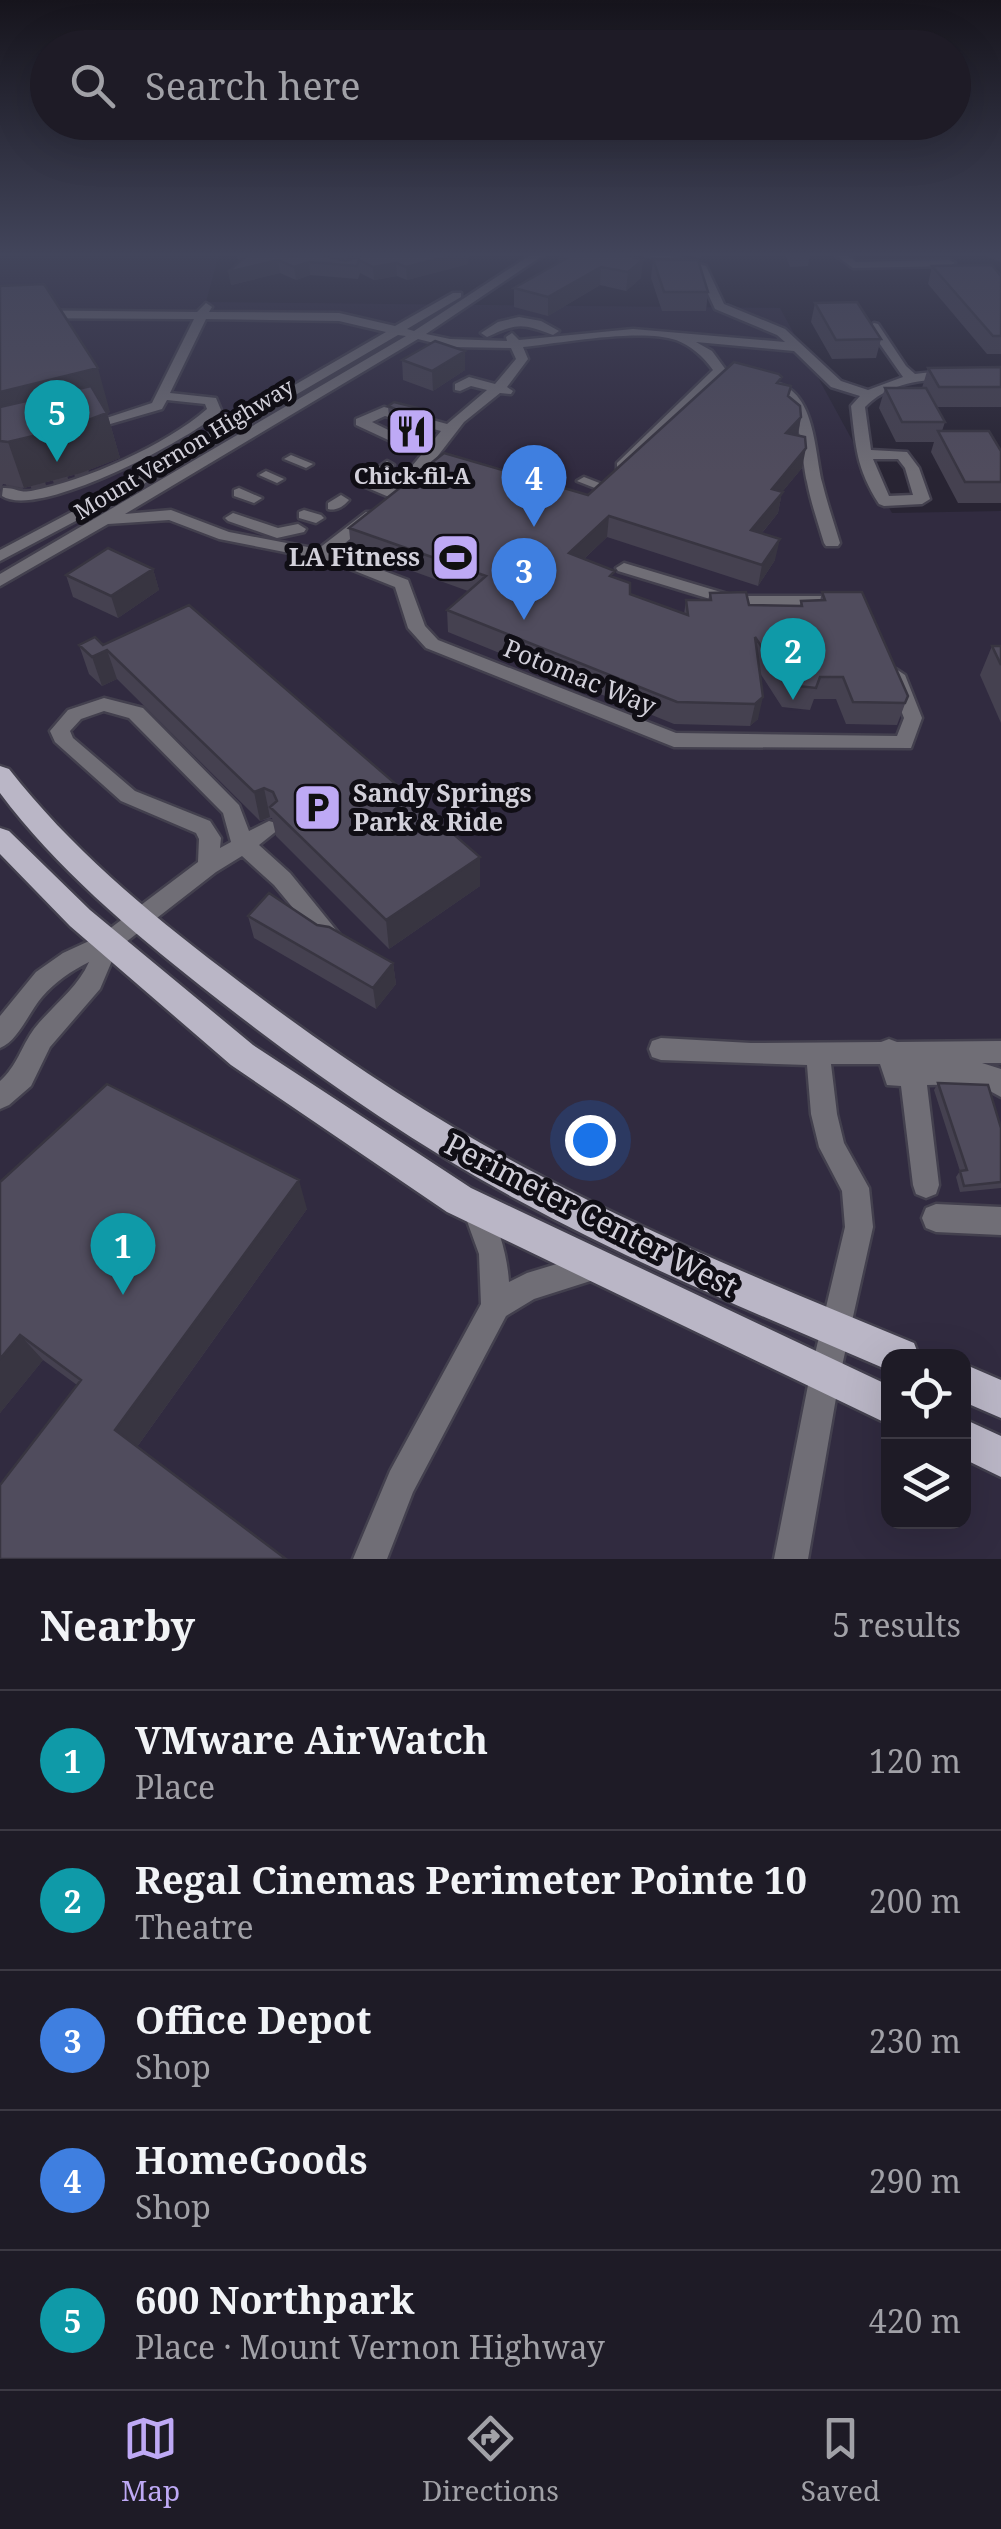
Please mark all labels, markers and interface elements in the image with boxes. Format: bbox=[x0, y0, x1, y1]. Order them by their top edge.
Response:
search box bbox=[30, 30, 971, 140]
icon: search bbox=[65, 58, 120, 113]
text: Search here bbox=[145, 59, 361, 111]
street label: Mount Vernon Highway bbox=[68, 370, 299, 526]
pin: 5 bbox=[24, 380, 90, 462]
restaurant icon: Chick-fil-A bbox=[386, 406, 438, 458]
pin: 4 bbox=[502, 444, 566, 527]
place label: Chick-fil-A bbox=[354, 460, 471, 490]
sports icon: LA Fitness bbox=[429, 531, 481, 583]
pin: 3 bbox=[492, 538, 556, 620]
place label: LA Fitness bbox=[289, 539, 420, 573]
pin: 2 bbox=[760, 618, 826, 700]
street label: Potomac Way bbox=[499, 630, 662, 722]
place label: Sandy Springs Park & Ride bbox=[353, 775, 532, 838]
parking icon: Sandy Springs Park & Ride bbox=[292, 781, 344, 833]
your location bbox=[565, 1115, 616, 1166]
street label: Perimeter Center West bbox=[438, 1123, 745, 1306]
pin: 1 bbox=[90, 1212, 156, 1295]
map controls bbox=[881, 1349, 971, 1529]
button: locate bbox=[881, 1349, 971, 1439]
button: layers bbox=[881, 1439, 971, 1529]
text: Nearby bbox=[40, 1596, 195, 1653]
text: 5 results bbox=[832, 1603, 961, 1646]
text: VMware AirWatch bbox=[135, 1713, 488, 1765]
text: 1 bbox=[63, 1739, 82, 1782]
text: 120 m bbox=[869, 1739, 961, 1782]
text: Place bbox=[135, 1765, 215, 1808]
text: Regal Cinemas Perimeter Pointe 10 bbox=[135, 1853, 807, 1905]
text: 2 bbox=[63, 1879, 82, 1922]
text: 200 m bbox=[869, 1879, 961, 1922]
text: Theatre bbox=[135, 1905, 254, 1948]
text: Office Depot bbox=[135, 1993, 371, 2045]
text: 3 bbox=[63, 2019, 82, 2062]
text: 230 m bbox=[869, 2019, 961, 2062]
text: Shop bbox=[135, 2045, 211, 2088]
text: HomeGoods bbox=[135, 2133, 368, 2185]
text: 4 bbox=[63, 2159, 82, 2202]
text: 290 m bbox=[869, 2159, 961, 2202]
text: Shop bbox=[135, 2185, 211, 2228]
text: 600 Northpark bbox=[135, 2273, 415, 2325]
text: 5 bbox=[63, 2299, 82, 2342]
text: 420 m bbox=[869, 2299, 961, 2342]
text: Place · Mount Vernon Highway bbox=[135, 2325, 605, 2368]
tab: Map bbox=[121, 2411, 180, 2509]
tab: Directions bbox=[422, 2411, 559, 2509]
tab: Saved bbox=[801, 2411, 880, 2509]

